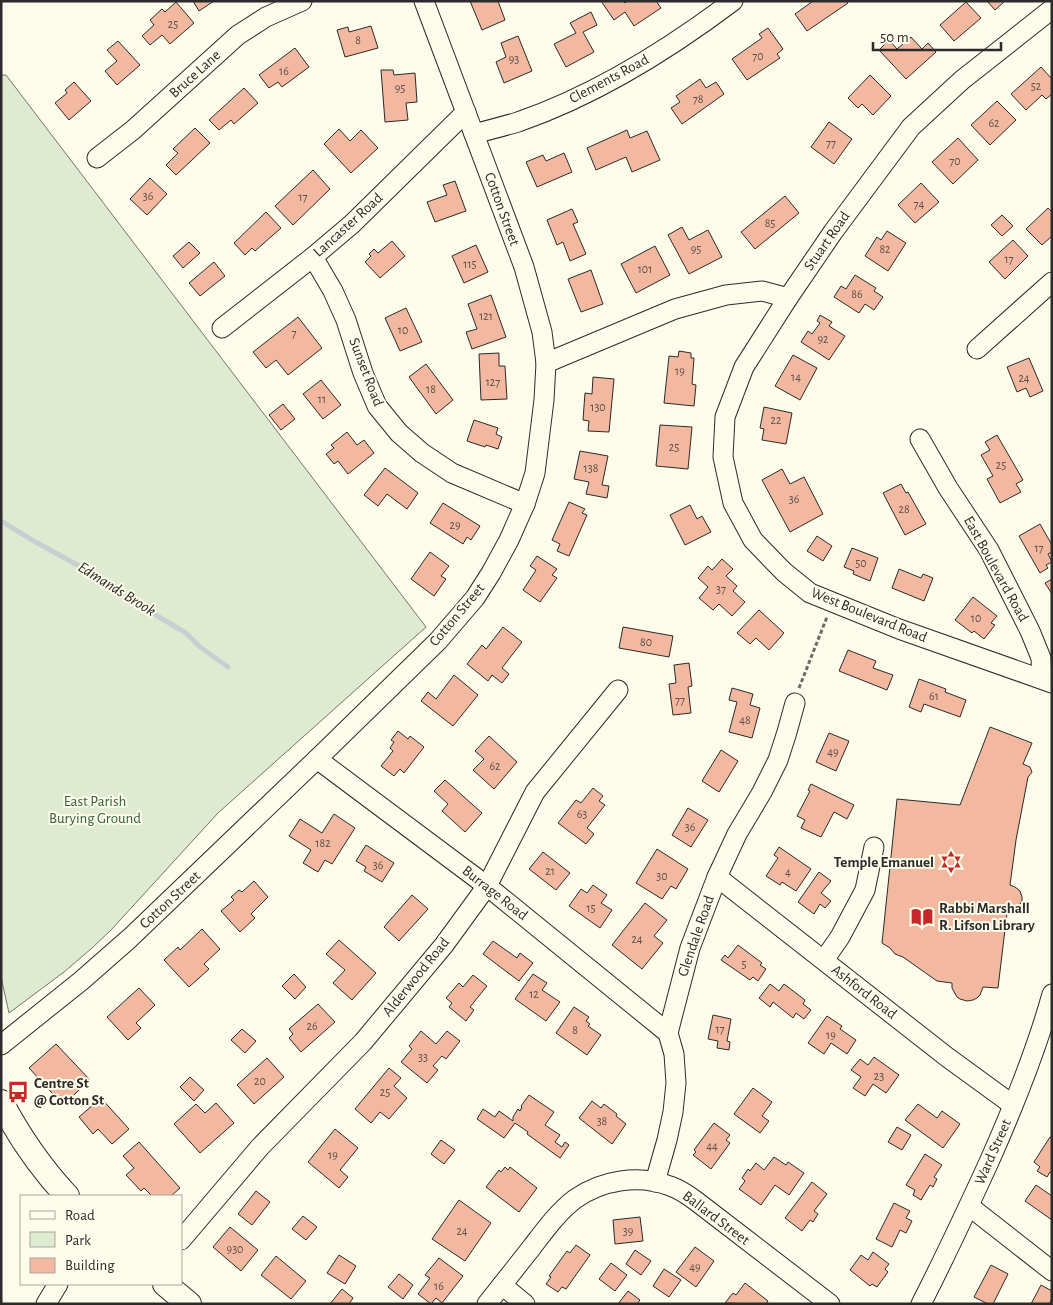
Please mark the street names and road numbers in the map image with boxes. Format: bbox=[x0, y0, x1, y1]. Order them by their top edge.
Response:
street label: Bruce Lane bbox=[166, 47, 224, 101]
street label: Clements Road bbox=[567, 52, 651, 106]
street label: Cotton Street bbox=[482, 170, 522, 248]
street label: Lancaster Road bbox=[310, 190, 386, 260]
street label: Stuart Road bbox=[801, 209, 853, 273]
street label: Sunset Road bbox=[346, 336, 386, 408]
street label: East Boulevard Road bbox=[961, 514, 1031, 624]
street label: Cotton Street bbox=[427, 581, 488, 649]
street label: West Boulevard Road bbox=[809, 585, 929, 645]
street label: Burrage Road bbox=[459, 863, 531, 923]
street label: Cotton Street bbox=[137, 868, 203, 932]
street label: Glendale Road bbox=[675, 893, 717, 979]
street label: Alderwood Road bbox=[380, 934, 452, 1019]
street label: Ashford Road bbox=[829, 962, 900, 1022]
street label: Ward Street bbox=[972, 1117, 1014, 1187]
street label: Ballard Street bbox=[680, 1188, 752, 1248]

